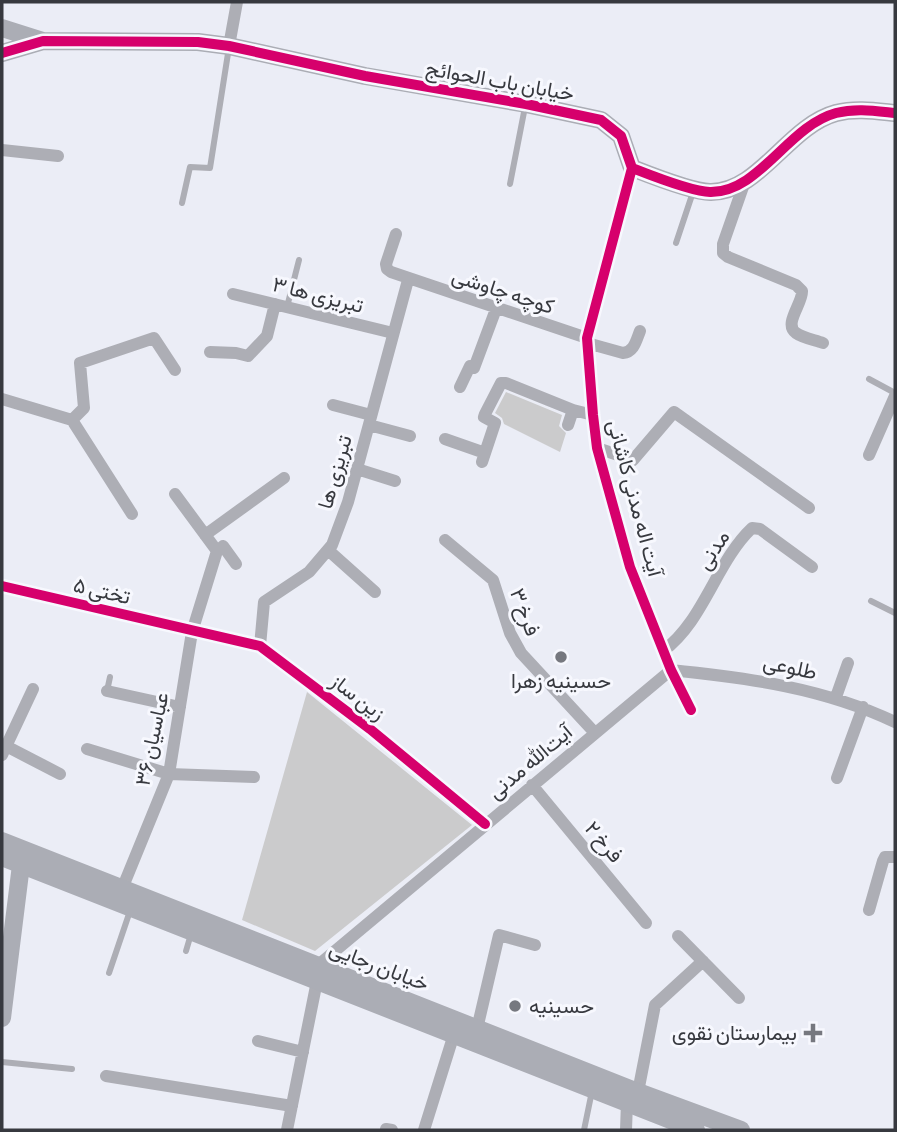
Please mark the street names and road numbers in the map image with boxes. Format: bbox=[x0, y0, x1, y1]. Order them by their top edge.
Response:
street label: خیابان باب الحوائج bbox=[424, 56, 576, 108]
street label: کوچه چاوشی bbox=[448, 263, 557, 321]
street label: تبریزی ها ۳ bbox=[270, 272, 366, 319]
street label: آیت اله مدنی کاشانی bbox=[602, 417, 668, 581]
street label: تبریزی ها bbox=[313, 432, 358, 512]
street label: مدنی bbox=[692, 526, 735, 575]
street label: تختی ۵ bbox=[71, 573, 133, 610]
street label: فرخ ۳ bbox=[503, 585, 545, 640]
street label: طلوعی bbox=[761, 650, 819, 685]
street label: زین ساز bbox=[325, 668, 390, 726]
street label: عباسیان ۳۶ bbox=[130, 690, 175, 788]
street label: آیت‌الله مدنی bbox=[482, 718, 579, 805]
street label: فرخ ۲ bbox=[578, 817, 628, 869]
street label: خیابان رجایی bbox=[326, 936, 432, 997]

